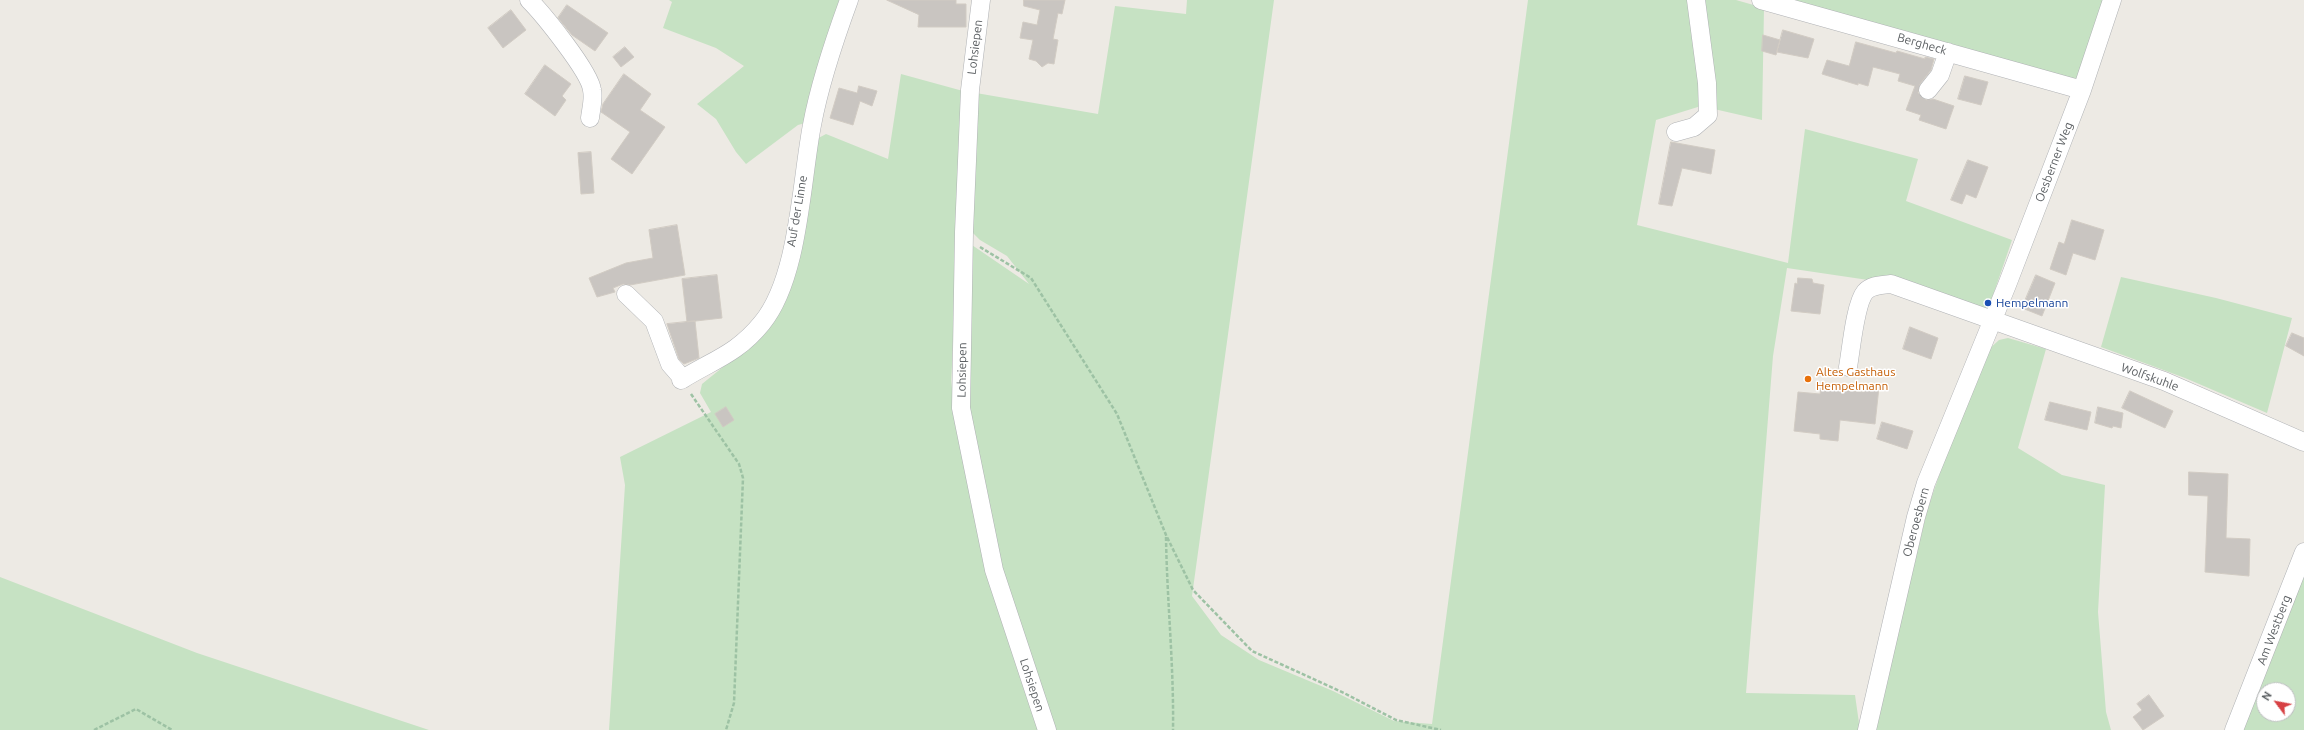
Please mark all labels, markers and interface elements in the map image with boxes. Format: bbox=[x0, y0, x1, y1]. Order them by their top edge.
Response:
street label: Lohsiepen bbox=[964, 19, 986, 75]
street label: Bergheck bbox=[1896, 30, 1948, 58]
street label: Oesberner Weg bbox=[2032, 120, 2076, 204]
street label: Auf der Linne bbox=[784, 174, 810, 248]
place label: Hempelmann bbox=[1996, 296, 2068, 310]
marker: Hempelmann bbox=[1983, 298, 1993, 308]
street label: Lohsiepen bbox=[954, 342, 970, 398]
street label: Wolfskuhle bbox=[2119, 360, 2181, 394]
place label: Altes Gasthaus Hempelmann bbox=[1816, 365, 1895, 393]
marker: Altes Gasthaus Hempelmann bbox=[1803, 374, 1813, 384]
street label: Oberoesbern bbox=[1900, 486, 1932, 558]
street label: Am Westberg bbox=[2254, 593, 2294, 667]
street label: Lohsiepen bbox=[1017, 657, 1047, 713]
north arrow bbox=[2256, 682, 2296, 722]
text: N bbox=[2259, 690, 2274, 703]

